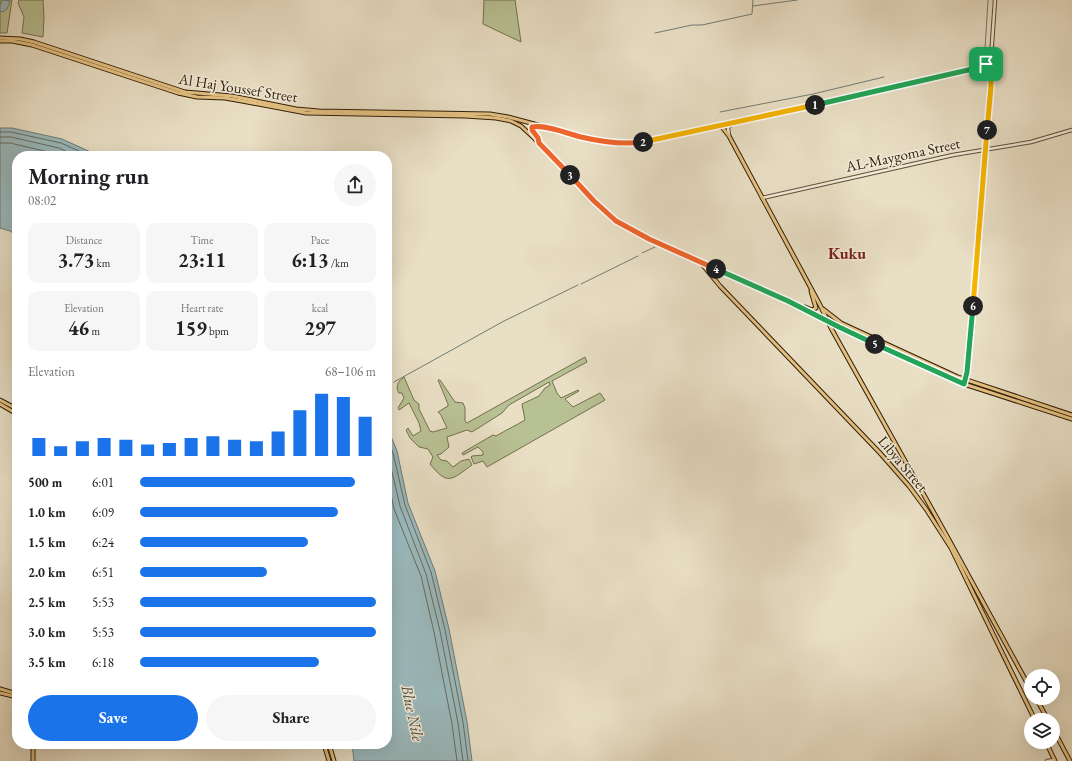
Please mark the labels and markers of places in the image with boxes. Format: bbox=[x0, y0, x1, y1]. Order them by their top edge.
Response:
pin bbox=[969, 47, 1003, 81]
pin: 1 bbox=[805, 95, 825, 115]
pin: 7 bbox=[977, 120, 997, 140]
pin: 2 bbox=[633, 132, 653, 152]
pin: 3 bbox=[560, 165, 580, 185]
pin: 4 bbox=[706, 259, 726, 279]
pin: 6 bbox=[963, 296, 983, 316]
pin: 5 bbox=[865, 334, 885, 354]

